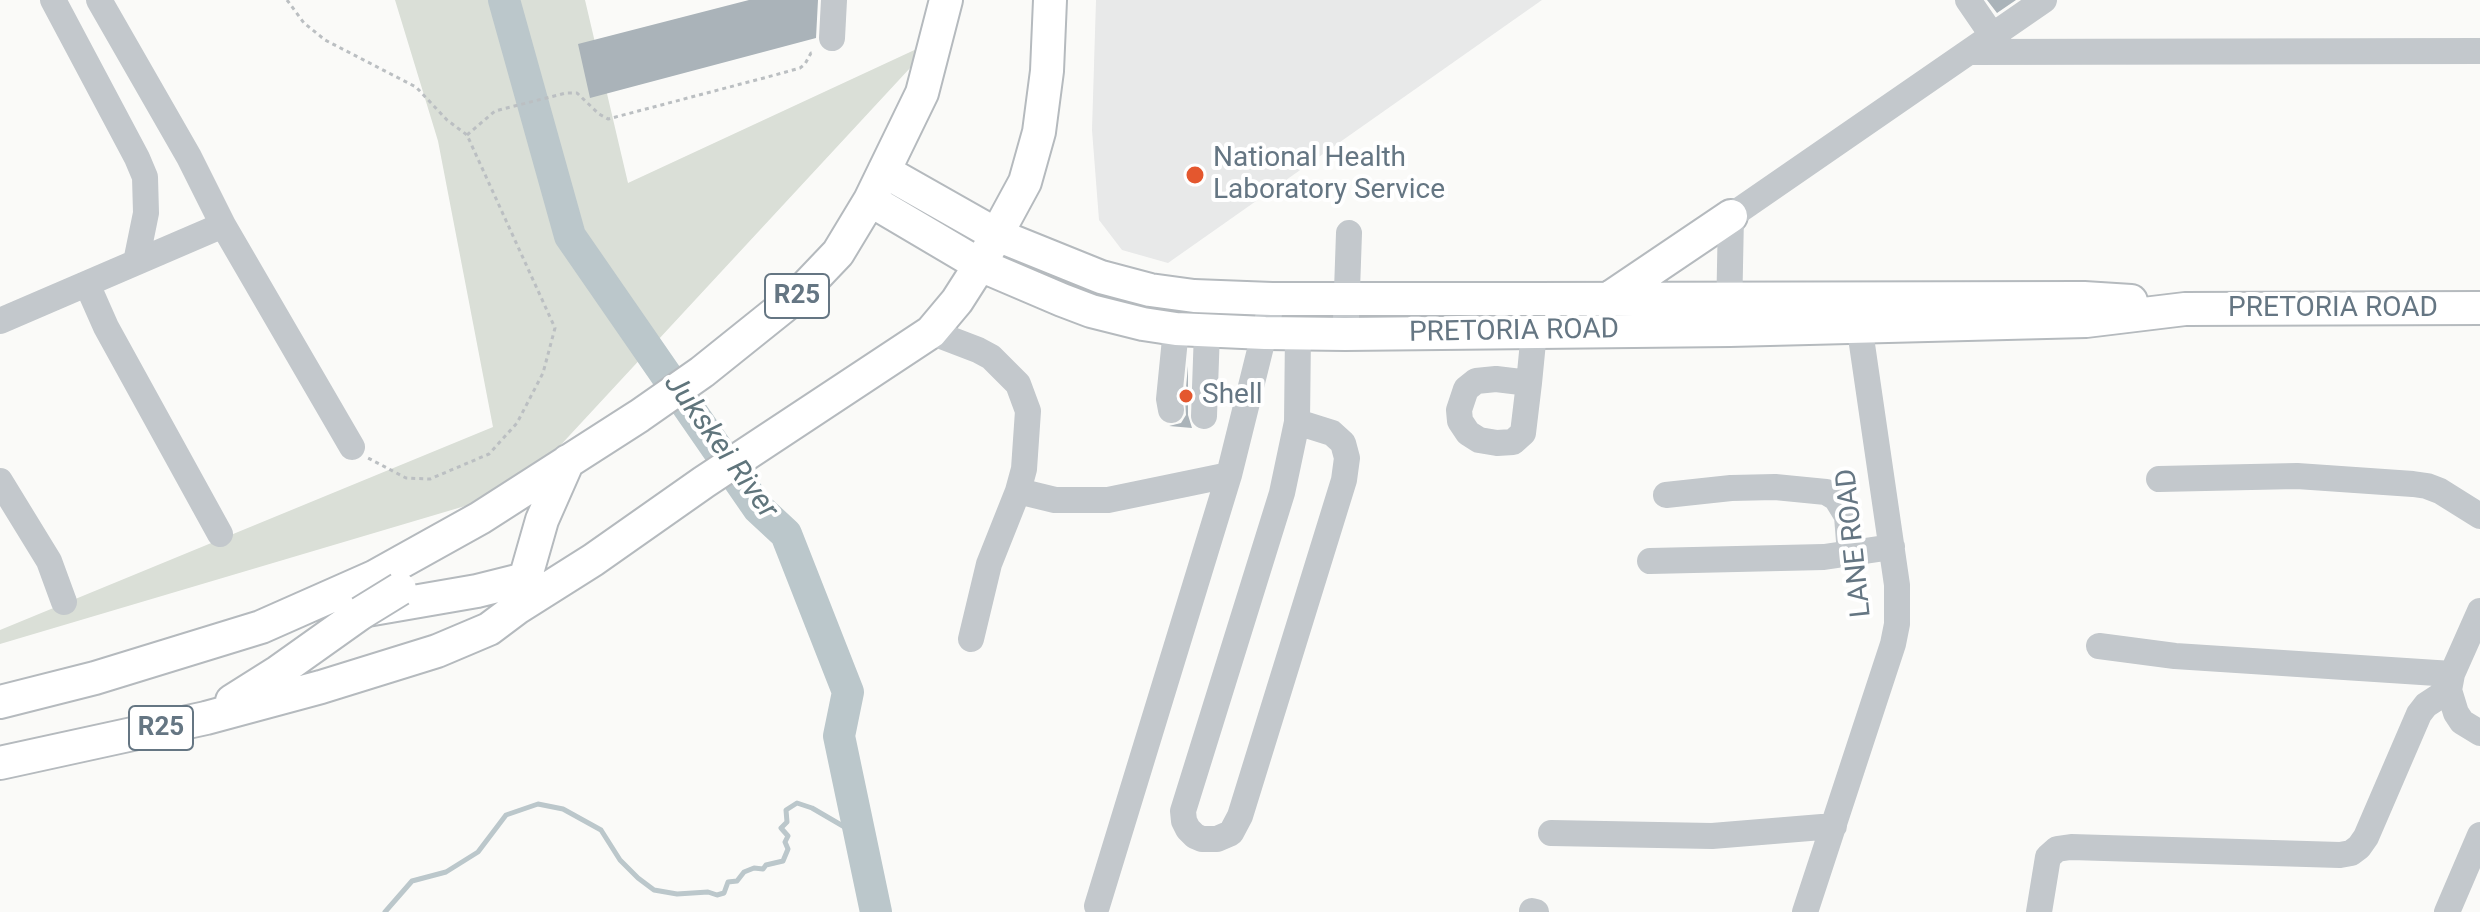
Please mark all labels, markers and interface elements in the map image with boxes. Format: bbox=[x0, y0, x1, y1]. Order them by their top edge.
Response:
place label: National Health Laboratory Service bbox=[1213, 142, 1445, 208]
marker: National Health Laboratory Service bbox=[1184, 164, 1206, 186]
road number: R25 bbox=[765, 274, 829, 318]
street label: PRETORIA ROAD bbox=[2228, 292, 2438, 326]
street label: PRETORIA ROAD bbox=[1409, 313, 1619, 351]
water label: Jukskei River bbox=[655, 368, 785, 526]
place label: Shell bbox=[1202, 379, 1263, 413]
marker: Shell bbox=[1177, 387, 1195, 405]
street label: LANE ROAD bbox=[1830, 467, 1880, 619]
road number: R25 bbox=[129, 706, 193, 750]

